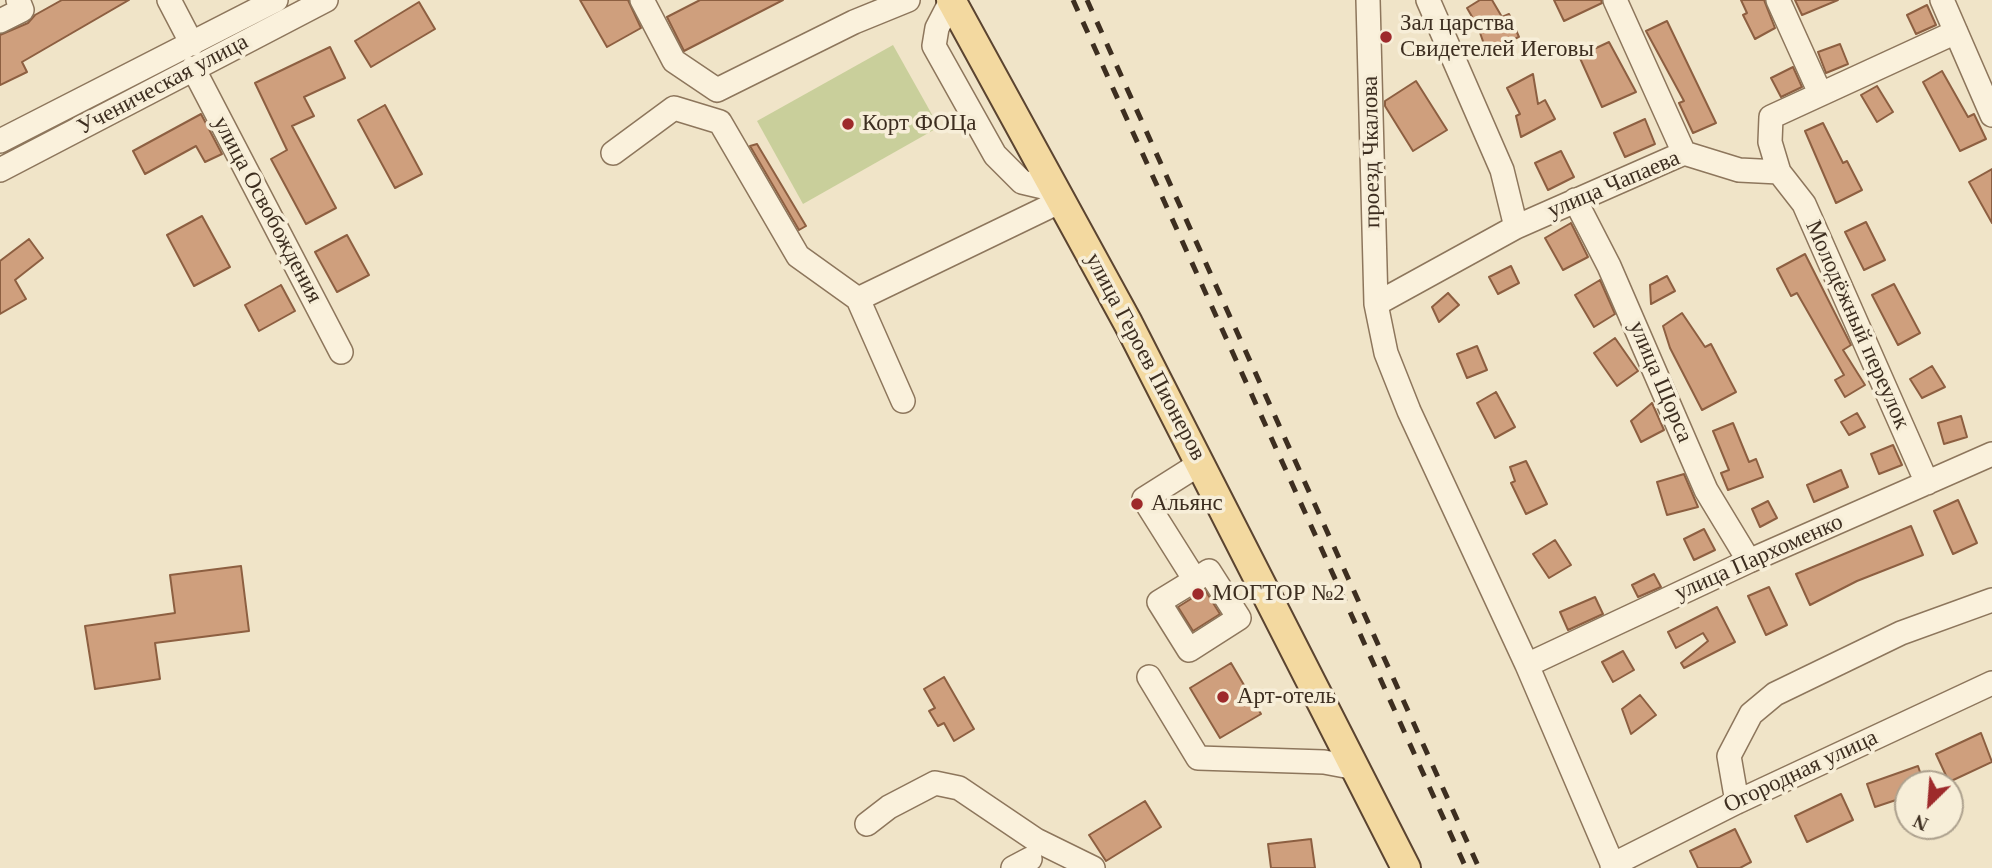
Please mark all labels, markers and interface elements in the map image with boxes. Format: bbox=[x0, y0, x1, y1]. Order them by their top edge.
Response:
place label: Зал царства Свидетелей Иеговы bbox=[1400, 10, 1594, 64]
street label: Ученическая улица bbox=[73, 28, 253, 142]
marker: Зал царства Свидетелей Иеговы bbox=[1378, 29, 1394, 45]
street label: проезд Чкалова bbox=[1357, 76, 1387, 228]
place label: Корт ФОЦа bbox=[862, 110, 977, 138]
street label: улица Освобождения bbox=[206, 112, 328, 308]
marker: Корт ФОЦа bbox=[840, 116, 856, 132]
street label: улица Чапаева bbox=[1544, 145, 1684, 225]
street label: Молодёжный переулок bbox=[1799, 216, 1915, 434]
street label: улица Героев Пионеров bbox=[1079, 248, 1211, 466]
street label: улица Щорса bbox=[1622, 317, 1698, 447]
place label: Альянс bbox=[1151, 490, 1223, 518]
marker: Альянс bbox=[1129, 496, 1145, 512]
street label: улица Пархоменко bbox=[1671, 509, 1847, 607]
place label: МОГТОР №2 bbox=[1212, 580, 1345, 608]
marker: МОГТОР №2 bbox=[1190, 586, 1206, 602]
place label: Арт-отель bbox=[1237, 683, 1336, 711]
marker: Арт-отель bbox=[1215, 689, 1231, 705]
street label: Огородная улица bbox=[1720, 724, 1882, 820]
north arrow bbox=[1894, 770, 1964, 840]
text: N bbox=[1910, 810, 1931, 835]

